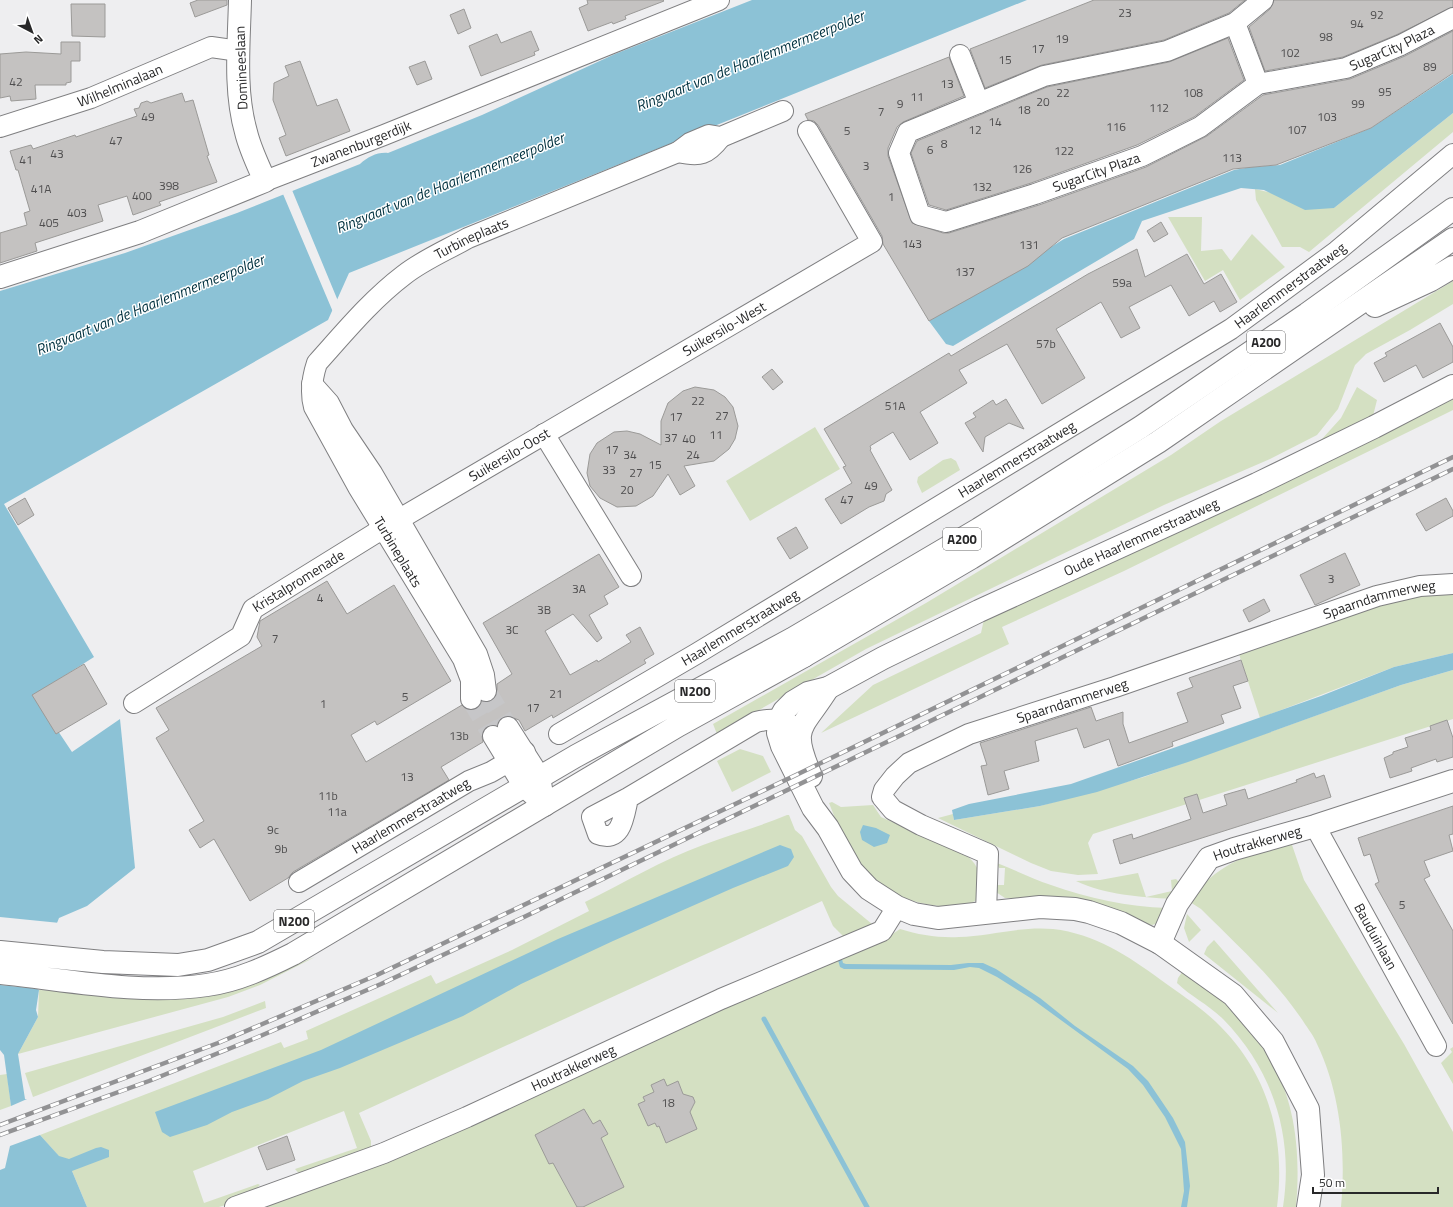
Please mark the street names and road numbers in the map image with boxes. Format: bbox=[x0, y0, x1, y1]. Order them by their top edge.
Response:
street label: SugarCity Plaza bbox=[1346, 19, 1438, 76]
street label: Domineeslaan bbox=[229, 26, 252, 110]
street label: Wilhelminalaan bbox=[74, 58, 166, 112]
street label: Zwanenburgerdijk bbox=[308, 114, 414, 172]
street label: SugarCity Plaza bbox=[1050, 147, 1143, 197]
street label: Turbineplaats bbox=[430, 212, 511, 264]
street label: Haarlemmerstraatweg bbox=[1230, 237, 1350, 333]
street label: Suikersilo-West bbox=[678, 296, 769, 361]
road number: A200 bbox=[1247, 331, 1285, 353]
street label: Haarlemmerstraatweg bbox=[954, 415, 1079, 502]
street label: Suikersilo-Oost bbox=[464, 422, 554, 486]
street label: Oude Haarlemmerstraatweg bbox=[1060, 492, 1222, 581]
street label: Turbineplaats bbox=[369, 512, 428, 591]
road number: A200 bbox=[943, 528, 981, 550]
street label: Kristalpromenade bbox=[248, 544, 348, 617]
street label: Spaarndammerweg bbox=[1320, 574, 1436, 624]
street label: Haarlemmerstraatweg bbox=[677, 583, 802, 671]
street label: Spaarndammerweg bbox=[1013, 672, 1131, 728]
road number: N200 bbox=[675, 680, 715, 702]
street label: Haarlemmerstraatweg bbox=[347, 772, 474, 858]
street label: Houtrakkerweg bbox=[1210, 819, 1303, 866]
street label: Bauduinlaan bbox=[1349, 899, 1403, 973]
road number: N200 bbox=[274, 910, 314, 932]
street label: Houtrakkerweg bbox=[527, 1039, 619, 1096]

